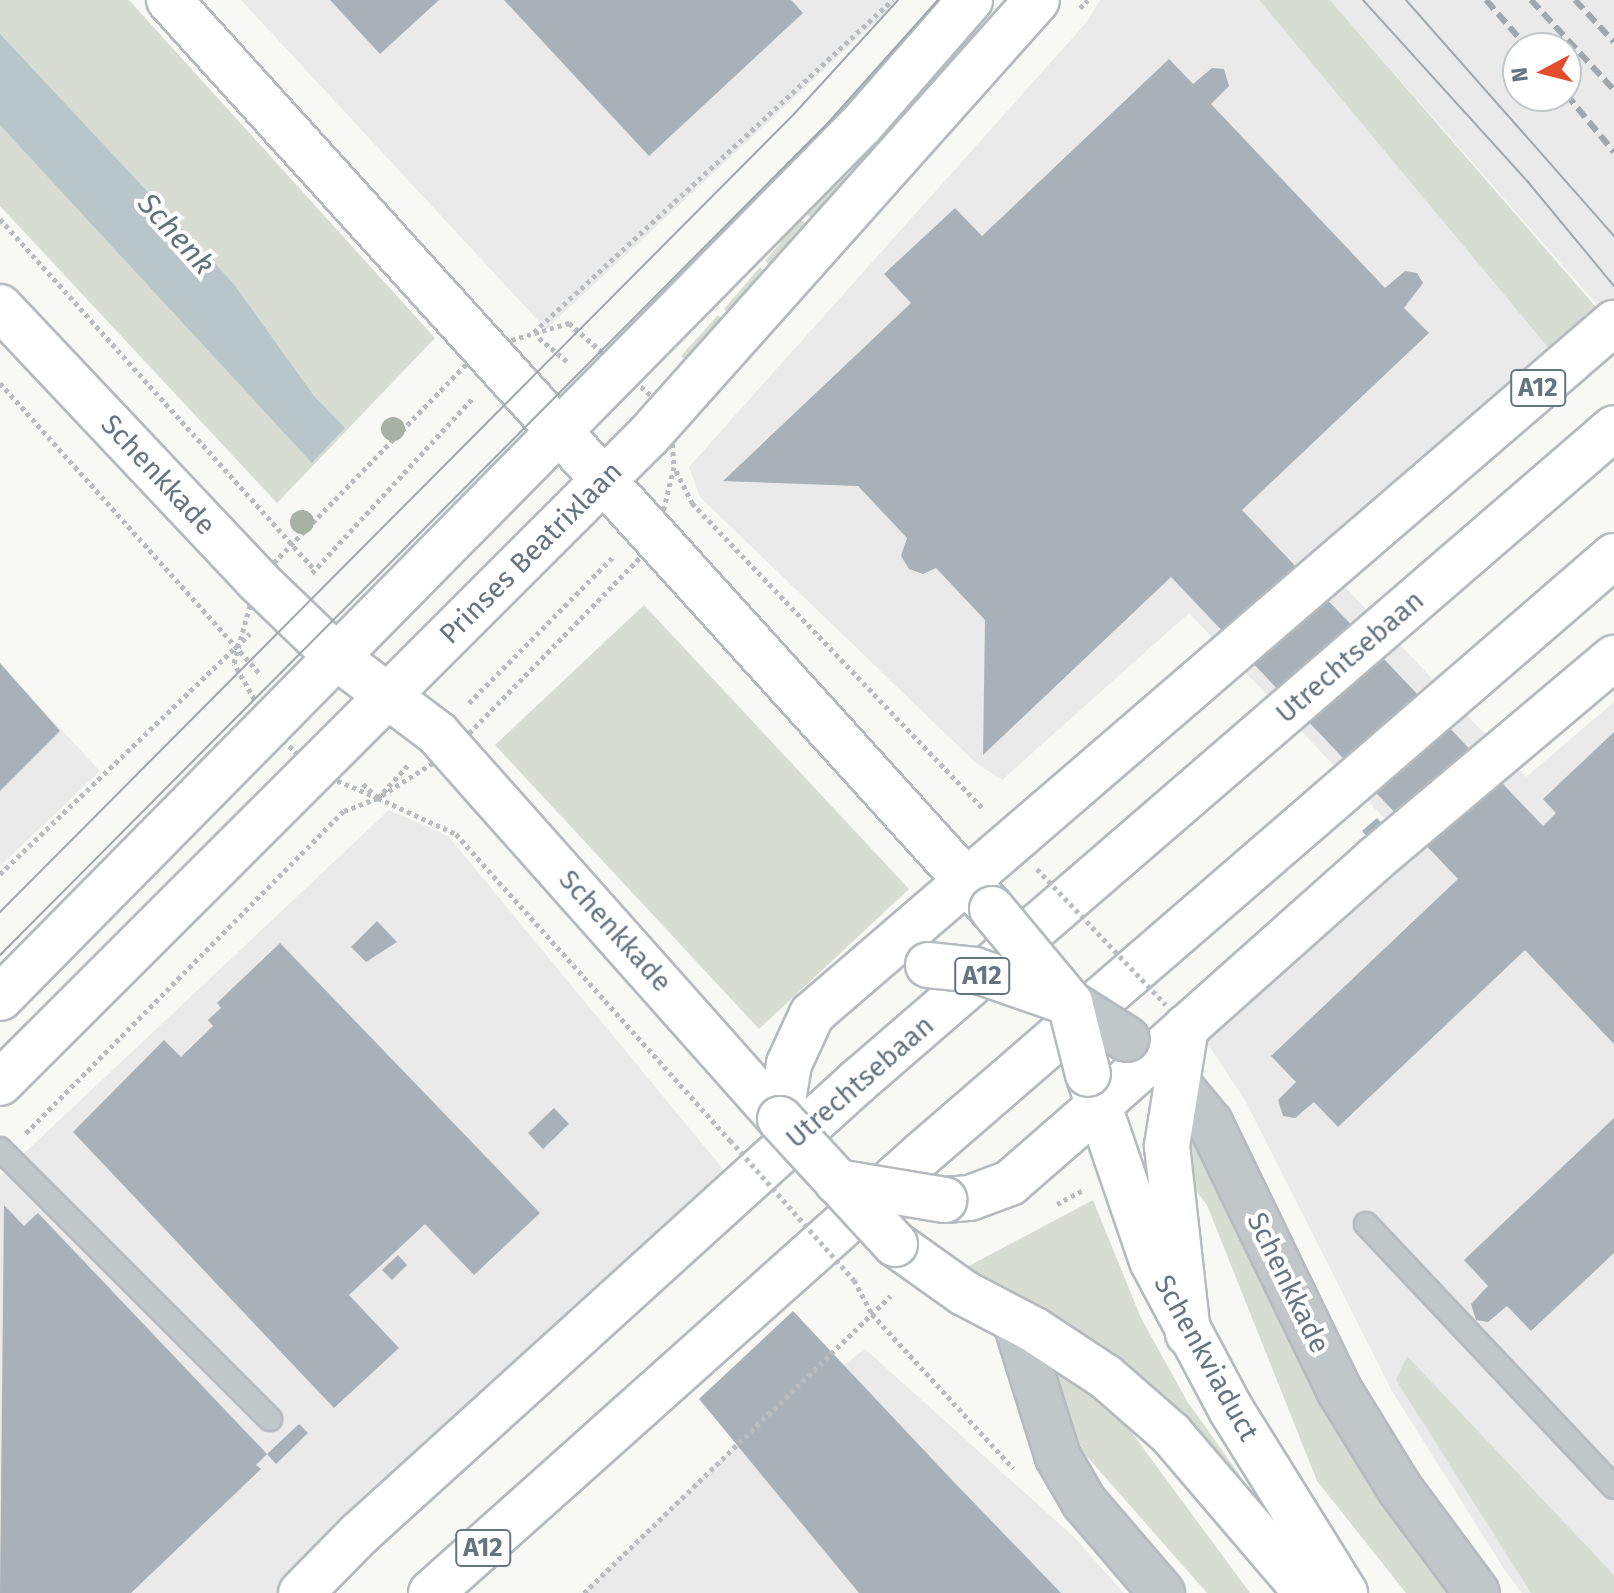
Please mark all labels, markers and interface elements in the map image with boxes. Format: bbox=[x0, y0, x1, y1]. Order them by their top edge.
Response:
north arrow bbox=[1502, 32, 1582, 112]
text: N bbox=[1505, 66, 1534, 84]
water label: Schenk bbox=[130, 186, 222, 282]
road number: A12 bbox=[1510, 366, 1566, 410]
street label: Schenkkade bbox=[94, 408, 222, 542]
street label: Prinses Beatrixlaan bbox=[433, 455, 629, 651]
street label: Utrechtsebaan bbox=[1269, 584, 1431, 730]
street label: Schenkkade bbox=[552, 863, 678, 999]
road number: A12 bbox=[954, 954, 1010, 998]
street label: Utrechtsebaan bbox=[779, 1009, 941, 1155]
street label: Schenkkade bbox=[1240, 1207, 1336, 1359]
street label: Schenkviaduct bbox=[1147, 1269, 1265, 1447]
road number: A12 bbox=[455, 1526, 511, 1570]

